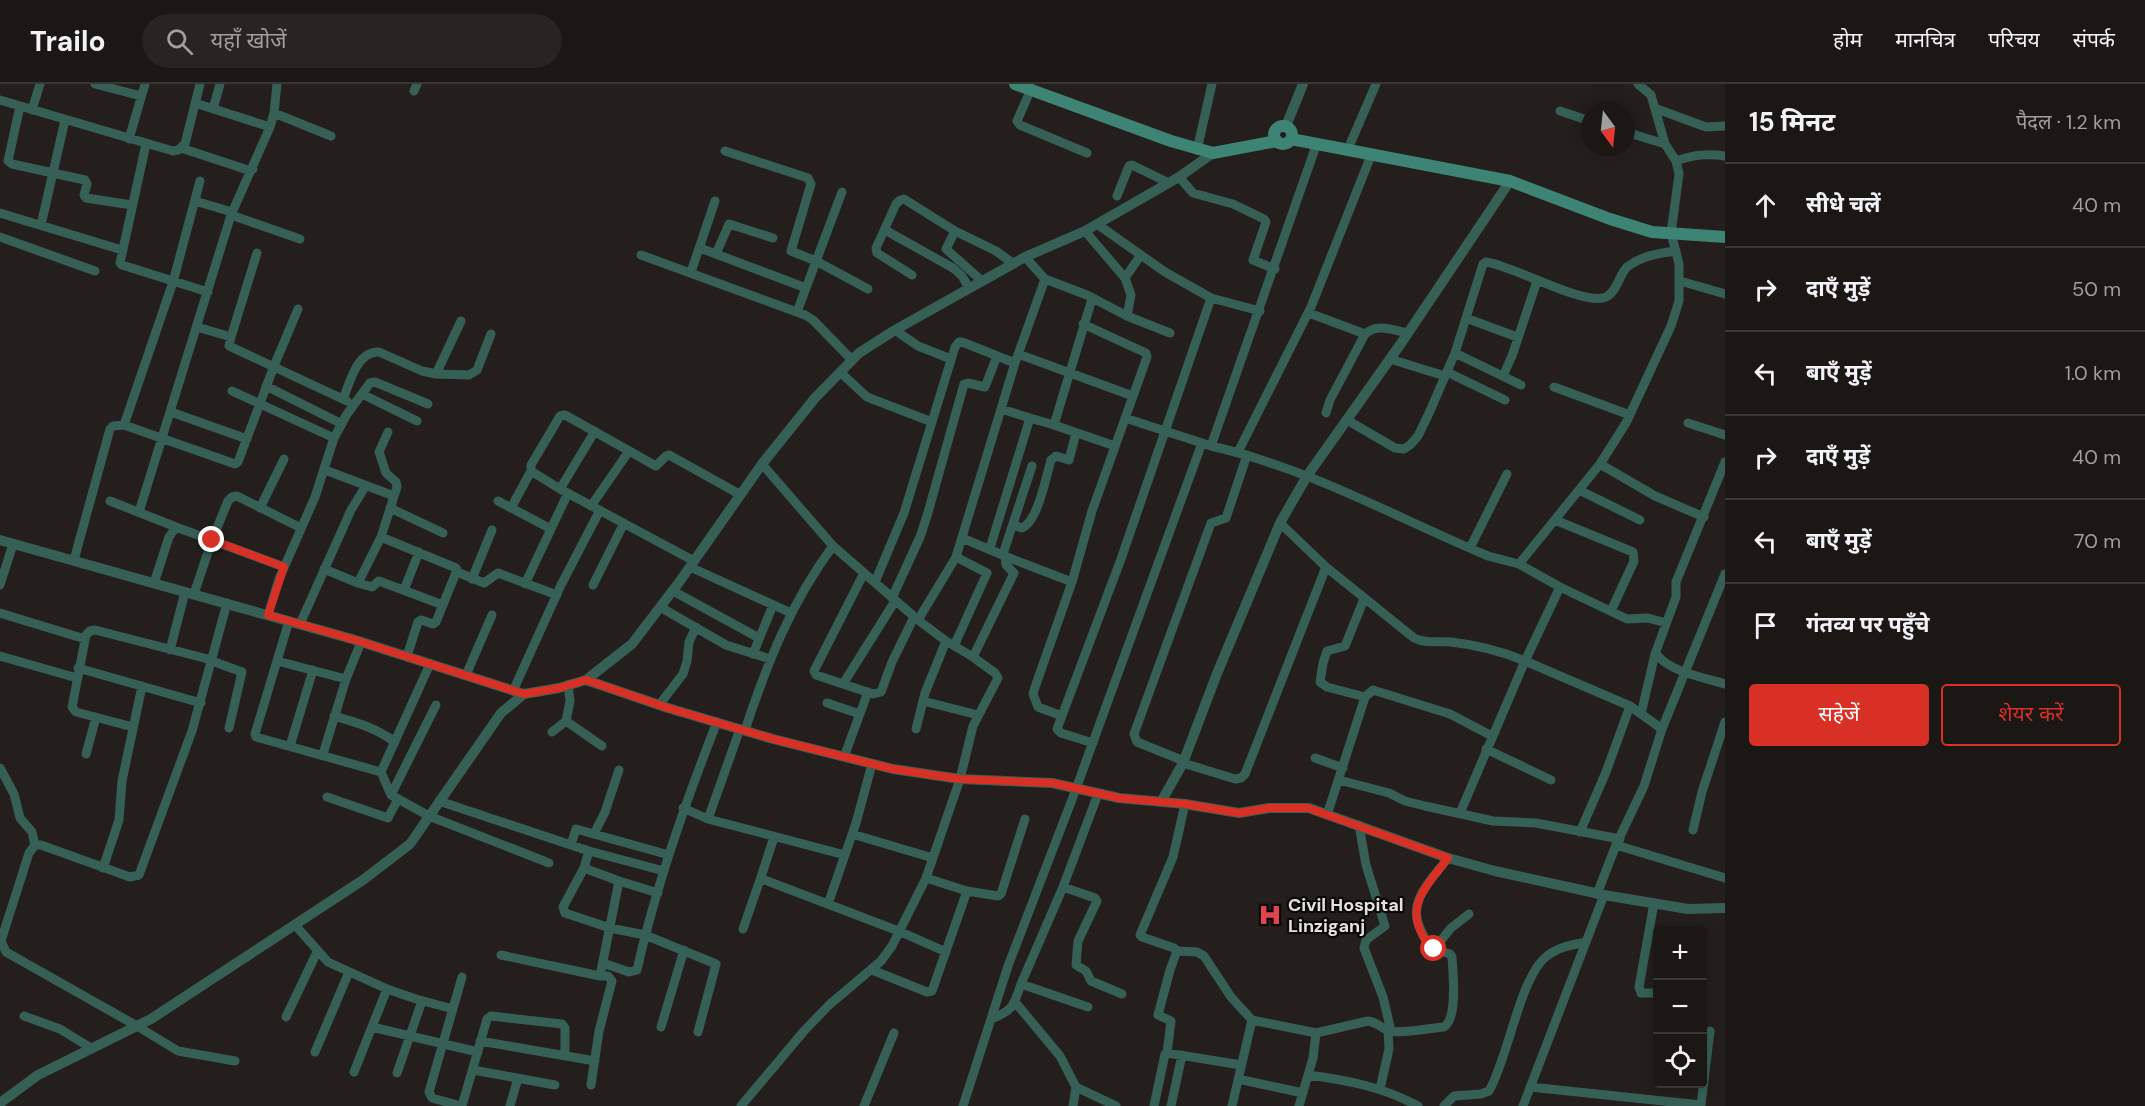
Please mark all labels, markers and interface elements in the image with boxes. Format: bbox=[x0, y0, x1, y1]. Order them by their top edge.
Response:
search box bbox=[142, 14, 562, 68]
text: Trailo bbox=[30, 23, 106, 60]
icon: search bbox=[163, 25, 196, 58]
text: यहाँ खोजें bbox=[211, 26, 287, 55]
text: होम bbox=[1833, 26, 1862, 54]
text: मानचित्र bbox=[1895, 26, 1955, 54]
text: परिचय bbox=[1988, 26, 2040, 54]
text: संपर्क bbox=[2073, 26, 2115, 54]
north arrow bbox=[1581, 102, 1635, 156]
text: 15 मिनट bbox=[1749, 105, 1835, 139]
text: पैदल · 1.2 km bbox=[2016, 109, 2121, 135]
icon: ahead bbox=[1749, 189, 1782, 222]
text: सीधे चलें bbox=[1806, 190, 1881, 219]
text: 40 m bbox=[2072, 192, 2121, 218]
icon: right bbox=[1749, 273, 1782, 306]
text: दाएँ मुड़ें bbox=[1806, 274, 1870, 303]
text: 50 m bbox=[2072, 276, 2121, 302]
icon: left bbox=[1749, 357, 1782, 390]
text: बाएँ मुड़ें bbox=[1806, 358, 1872, 387]
text: 1.0 km bbox=[2065, 360, 2121, 386]
icon: right bbox=[1749, 441, 1782, 474]
text: दाएँ मुड़ें bbox=[1806, 442, 1870, 471]
text: 40 m bbox=[2072, 444, 2121, 470]
icon: left bbox=[1749, 525, 1782, 558]
route end bbox=[198, 526, 224, 552]
text: बाएँ मुड़ें bbox=[1806, 526, 1872, 555]
text: 70 m bbox=[2074, 528, 2121, 554]
icon: arrive bbox=[1749, 609, 1782, 642]
text: गंतव्य पर पहुँचे bbox=[1806, 610, 1929, 639]
button: सहेजें bbox=[1749, 684, 1929, 746]
button: शेयर करें bbox=[1941, 684, 2121, 746]
place label: Civil Hospital Linziganj bbox=[1288, 893, 1404, 938]
hospital icon: Civil Hospital Linziganj bbox=[1257, 902, 1283, 928]
map controls bbox=[1653, 926, 1707, 1088]
button: + bbox=[1653, 926, 1707, 980]
route start bbox=[1420, 935, 1446, 961]
button: − bbox=[1653, 980, 1707, 1034]
button: locate bbox=[1653, 1034, 1707, 1088]

